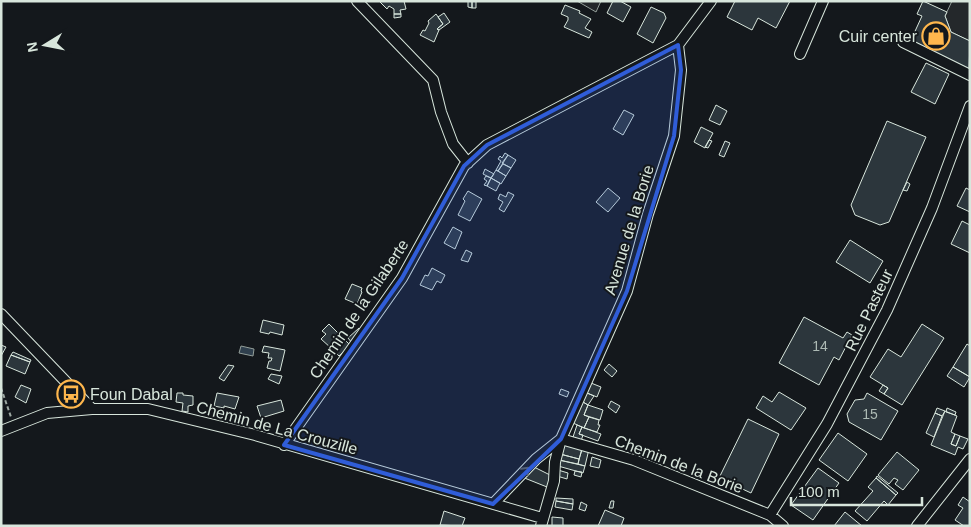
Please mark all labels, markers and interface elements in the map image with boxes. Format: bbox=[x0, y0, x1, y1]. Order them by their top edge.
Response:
north arrow bbox=[20, 20, 70, 70]
shop icon: Cuir center bbox=[921, 21, 951, 51]
place label: Cuir center bbox=[839, 28, 918, 45]
text: N bbox=[23, 41, 41, 54]
street label: Avenue de la Borie bbox=[601, 163, 657, 297]
street label: Chemin de la Gilaberte bbox=[306, 236, 412, 382]
street label: Rue Pasteur bbox=[842, 266, 896, 354]
house number: 14 bbox=[812, 338, 828, 354]
bus stop icon: Foun Dabal bbox=[56, 379, 86, 409]
place label: Foun Dabal bbox=[90, 386, 173, 403]
street label: Chemin de La Crouzille bbox=[194, 398, 360, 458]
house number: 15 bbox=[862, 406, 878, 422]
street label: Chemin de la Borie bbox=[612, 432, 746, 496]
one-way arrow bbox=[520, 466, 529, 475]
scale bar bbox=[791, 474, 922, 506]
text: 100 m bbox=[798, 483, 840, 500]

